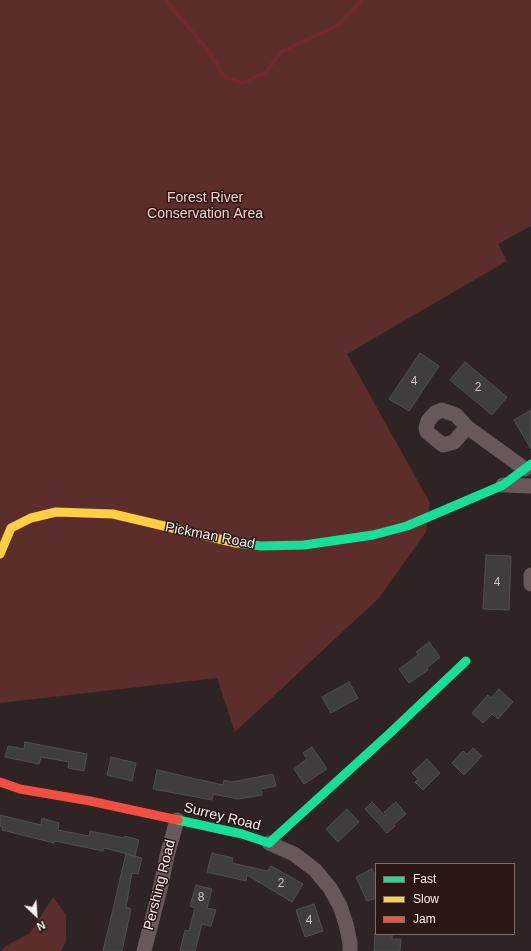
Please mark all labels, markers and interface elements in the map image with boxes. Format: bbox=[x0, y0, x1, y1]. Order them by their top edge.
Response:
park label: Forest River Conservation Area bbox=[147, 190, 263, 222]
house number: 4 bbox=[411, 375, 417, 389]
house number: 2 bbox=[475, 381, 481, 395]
street label: Pickman Road bbox=[164, 519, 256, 553]
house number: 4 bbox=[494, 576, 500, 590]
street label: Surrey Road bbox=[182, 799, 262, 835]
street label: Pershing Road bbox=[141, 838, 179, 932]
legend bbox=[375, 863, 515, 935]
text: Fast bbox=[413, 872, 436, 886]
house number: 2 bbox=[278, 877, 284, 891]
house number: 8 bbox=[198, 891, 204, 905]
text: Slow bbox=[413, 892, 439, 906]
north arrow bbox=[16, 895, 56, 935]
text: Jam bbox=[413, 912, 436, 926]
house number: 4 bbox=[306, 914, 312, 928]
text: N bbox=[35, 919, 47, 933]

